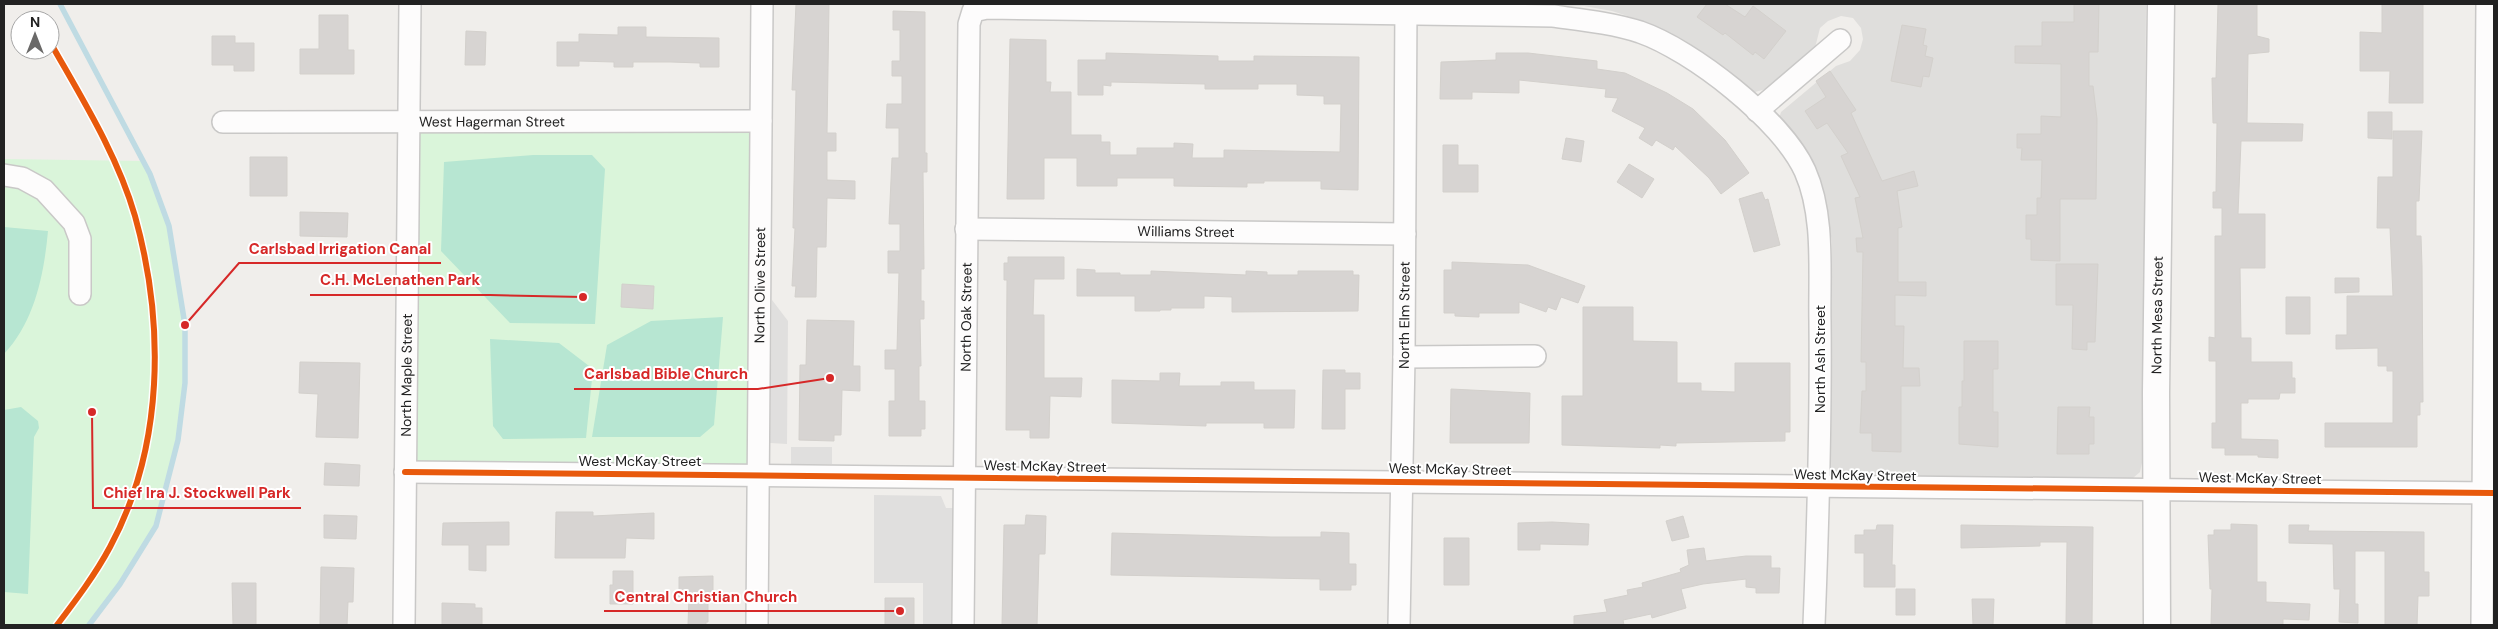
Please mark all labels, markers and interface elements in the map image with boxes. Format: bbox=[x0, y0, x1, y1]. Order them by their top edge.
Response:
north arrow bbox=[10, 10, 60, 60]
text: N bbox=[30, 13, 40, 31]
street label: West Hagerman Street bbox=[419, 112, 565, 131]
street label: Williams Street bbox=[1137, 222, 1235, 241]
street label: North Olive Street bbox=[750, 227, 769, 343]
callout: Carlsbad Irrigation Canal bbox=[239, 233, 441, 263]
text: Carlsbad Irrigation Canal bbox=[249, 239, 431, 259]
street label: North Mesa Street bbox=[2147, 256, 2167, 374]
street label: North Elm Street bbox=[1395, 261, 1414, 369]
street label: North Oak Street bbox=[957, 262, 976, 372]
callout: C.H. McLenathen Park bbox=[310, 265, 490, 295]
text: C.H. McLenathen Park bbox=[320, 270, 480, 290]
street label: North Ash Street bbox=[1811, 305, 1829, 413]
street label: North Maple Street bbox=[397, 313, 416, 437]
callout: Carlsbad Bible Church bbox=[574, 359, 758, 389]
text: Carlsbad Bible Church bbox=[584, 364, 748, 384]
street label: West McKay Street bbox=[579, 452, 701, 470]
street label: West McKay Street bbox=[983, 456, 1107, 476]
street label: West McKay Street bbox=[1388, 459, 1512, 479]
street label: West McKay Street bbox=[1793, 465, 1917, 485]
street label: West McKay Street bbox=[2198, 468, 2322, 488]
callout: Chief Ira J. Stockwell Park bbox=[93, 478, 301, 508]
text: Chief Ira J. Stockwell Park bbox=[103, 483, 291, 503]
callout: Central Christian Church bbox=[604, 581, 807, 611]
text: Central Christian Church bbox=[615, 587, 797, 607]

